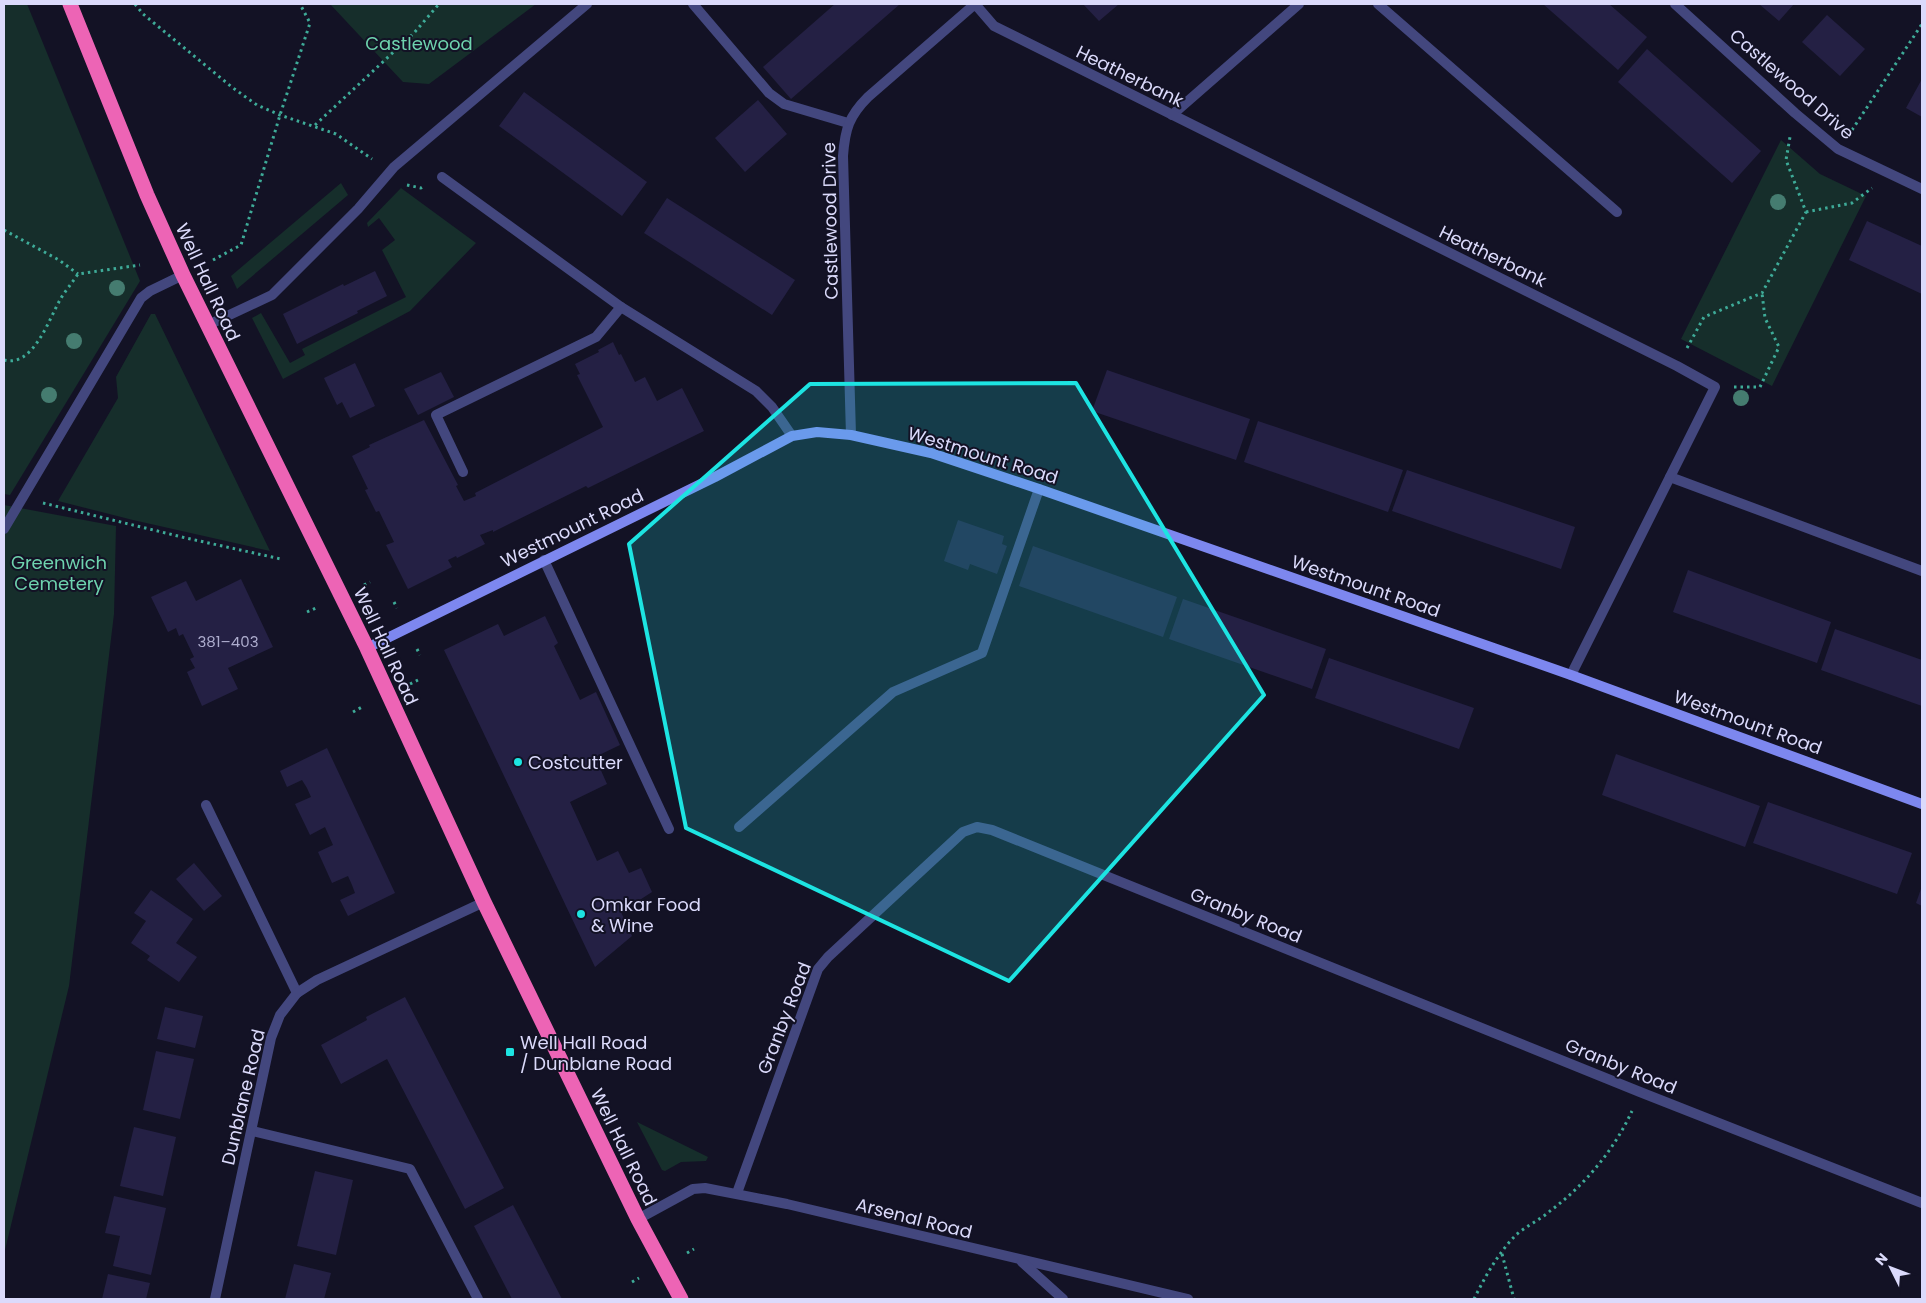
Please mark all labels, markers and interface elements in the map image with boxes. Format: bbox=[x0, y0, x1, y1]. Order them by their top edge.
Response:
street label: Castlewood Drive bbox=[1724, 23, 1860, 145]
park label: Castlewood bbox=[365, 31, 473, 56]
street label: Heatherbank bbox=[1072, 39, 1189, 113]
street label: Castlewood Drive bbox=[816, 142, 844, 300]
street label: Well Hall Road bbox=[170, 219, 246, 345]
street label: Heatherbank bbox=[1435, 219, 1552, 293]
street label: Westmount Road bbox=[905, 420, 1061, 490]
street label: Westmount Road bbox=[496, 483, 648, 573]
street label: Westmount Road bbox=[1288, 549, 1444, 623]
park label: Greenwich Cemetery bbox=[11, 550, 107, 596]
street label: Well Hall Road bbox=[348, 583, 424, 709]
house number: 381–403 bbox=[198, 631, 258, 652]
street label: Westmount Road bbox=[1670, 684, 1826, 760]
place label: Costcutter bbox=[528, 750, 623, 775]
marker: Costcutter bbox=[512, 756, 524, 768]
street label: Granby Road bbox=[1186, 881, 1306, 949]
place label: Omkar Food & Wine bbox=[591, 892, 701, 938]
marker: Omkar Food & Wine bbox=[575, 908, 587, 920]
street label: Granby Road bbox=[751, 958, 817, 1078]
street label: Dunblane Road bbox=[215, 1027, 271, 1167]
place label: Well Hall Road / Dunblane Road bbox=[520, 1030, 672, 1076]
street label: Granby Road bbox=[1561, 1032, 1681, 1100]
marker: Well Hall Road / Dunblane Road bbox=[504, 1046, 516, 1058]
street label: Well Hall Road bbox=[585, 1084, 663, 1210]
street label: Arsenal Road bbox=[853, 1191, 975, 1245]
north arrow bbox=[1866, 1243, 1916, 1293]
text: N bbox=[1870, 1249, 1892, 1270]

